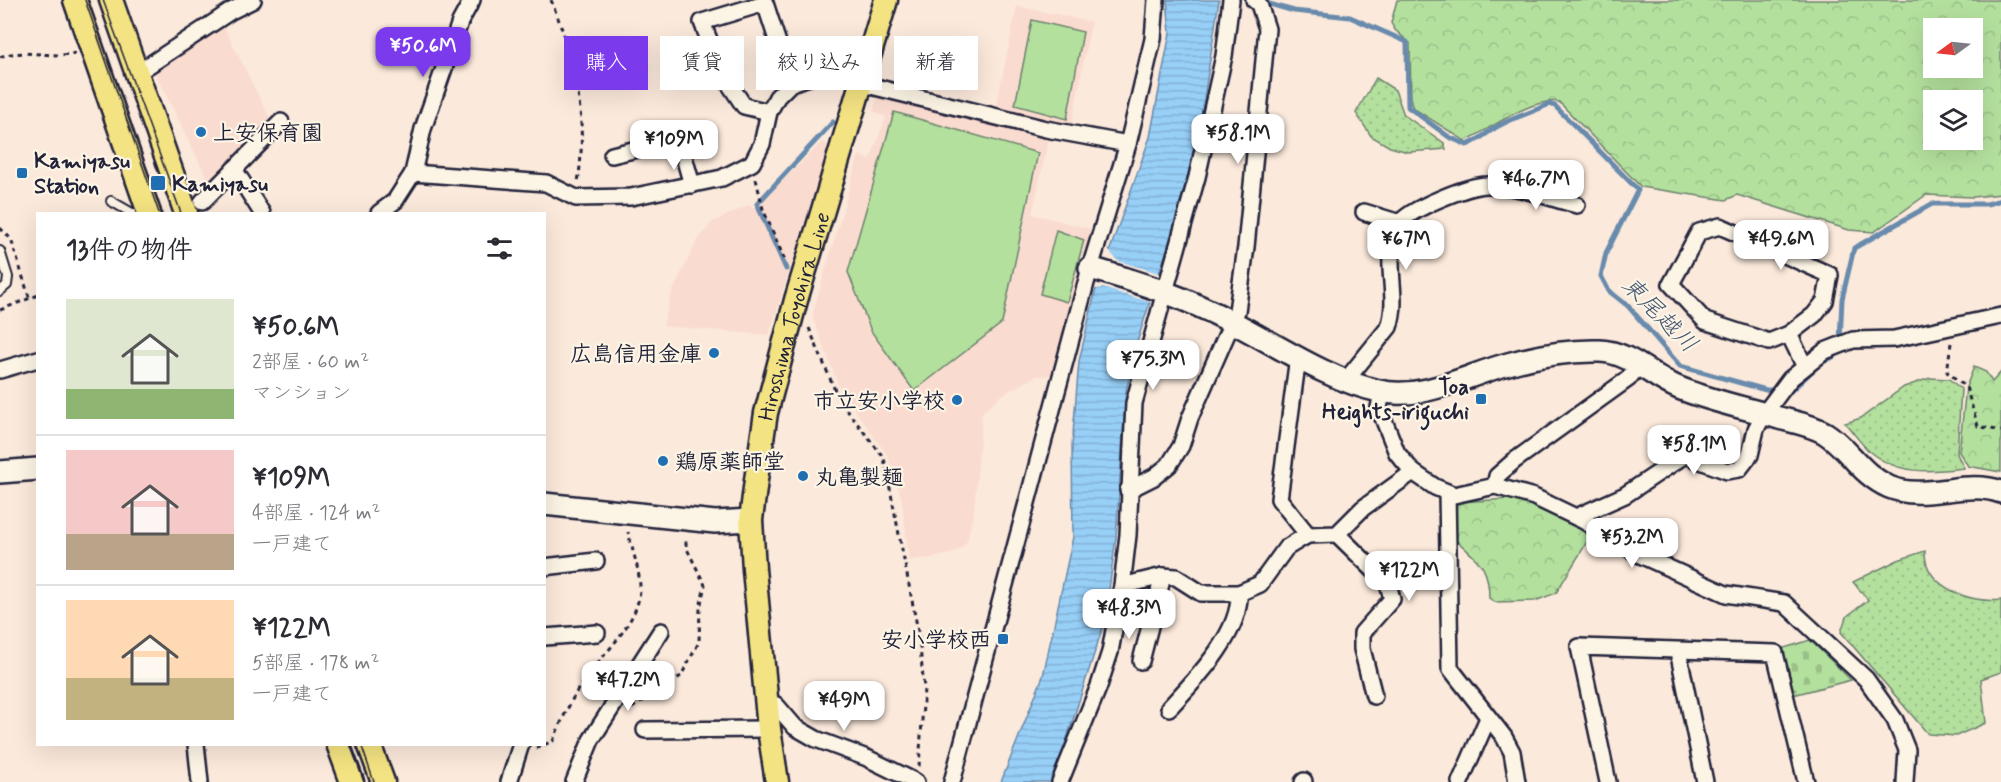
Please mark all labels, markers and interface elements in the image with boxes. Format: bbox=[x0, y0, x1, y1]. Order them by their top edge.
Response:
north arrow bbox=[1923, 18, 1983, 78]
map controls bbox=[1923, 18, 1983, 150]
pin: ¥50.6M bbox=[374, 27, 472, 78]
text: ¥50.6M bbox=[390, 33, 456, 60]
chip: 購入 bbox=[564, 36, 648, 90]
chip: 賃貸 bbox=[660, 36, 744, 90]
chip: 絞り込み bbox=[756, 36, 882, 90]
chip: 新着 bbox=[894, 36, 978, 90]
button: layers bbox=[1923, 90, 1983, 150]
pin: ¥58.1M bbox=[1189, 114, 1287, 165]
place label: 上安保育園 bbox=[213, 120, 323, 148]
pin: ¥109M bbox=[632, 120, 716, 171]
text: ¥58.1M bbox=[1205, 120, 1271, 147]
marker: 上安保育園 bbox=[194, 125, 208, 139]
text: ¥109M bbox=[644, 126, 704, 153]
place label: Kamiyasu Station bbox=[34, 148, 130, 201]
pin: ¥46.7M bbox=[1487, 160, 1585, 211]
marker: Kamiyasu Station bbox=[15, 166, 29, 180]
text: ¥46.7M bbox=[1502, 166, 1570, 193]
place label: Kamiyasu bbox=[172, 171, 268, 199]
marker: Kamiyasu bbox=[149, 174, 167, 192]
street label: Hiroshima Toyohira Line bbox=[753, 209, 838, 423]
pin: ¥67M bbox=[1370, 220, 1442, 271]
pin: ¥49.6M bbox=[1732, 220, 1830, 271]
text: ¥67M bbox=[1381, 226, 1431, 253]
text: ¥49.6M bbox=[1747, 226, 1815, 253]
icon: filters bbox=[483, 232, 516, 265]
text: 13件の物件 bbox=[66, 234, 193, 268]
water label: 東尾越川 bbox=[1614, 270, 1704, 360]
text: ¥50.6M bbox=[252, 311, 339, 345]
icon: home bbox=[114, 323, 186, 395]
pin: ¥75.3M bbox=[1104, 340, 1202, 391]
place label: 広島信用金庫 bbox=[570, 341, 702, 369]
marker: 広島信用金庫 bbox=[707, 346, 721, 360]
text: ¥75.3M bbox=[1120, 346, 1186, 373]
text: 2部屋 · 60 m² bbox=[252, 349, 369, 376]
place label: Toa Heights-iriguchi bbox=[1322, 374, 1469, 431]
text: マンション bbox=[252, 380, 351, 407]
place label: 市立安小学校 bbox=[813, 388, 945, 416]
marker: Toa Heights-iriguchi bbox=[1474, 392, 1488, 406]
marker: 市立安小学校 bbox=[950, 393, 964, 407]
pin: ¥58.1M bbox=[1645, 425, 1743, 476]
text: ¥58.1M bbox=[1661, 431, 1727, 458]
place label: 鶏原薬師堂 bbox=[675, 449, 785, 477]
marker: 鶏原薬師堂 bbox=[656, 454, 670, 468]
text: ¥109M bbox=[252, 462, 330, 496]
place label: 丸亀製麺 bbox=[815, 464, 903, 492]
marker: 丸亀製麺 bbox=[796, 469, 810, 483]
icon: home bbox=[114, 474, 186, 546]
text: 4部屋 · 124 m² bbox=[252, 500, 380, 527]
pin: ¥53.2M bbox=[1583, 518, 1681, 569]
text: ¥53.2M bbox=[1600, 524, 1664, 551]
text: 一戸建て bbox=[252, 531, 332, 558]
pin: ¥122M bbox=[1367, 551, 1451, 602]
text: ¥122M bbox=[1379, 557, 1439, 584]
pin: ¥48.3M bbox=[1080, 589, 1178, 640]
text: ¥48.3M bbox=[1097, 595, 1161, 622]
text: ¥122M bbox=[252, 612, 331, 646]
icon: home bbox=[114, 624, 186, 696]
place label: 安小学校西 bbox=[881, 627, 991, 655]
marker: 安小学校西 bbox=[996, 632, 1010, 646]
text: 5部屋 · 178 m² bbox=[252, 650, 379, 677]
pin: ¥47.2M bbox=[579, 661, 677, 712]
text: ¥47.2M bbox=[596, 667, 660, 694]
text: 一戸建て bbox=[252, 681, 332, 708]
pin: ¥49M bbox=[808, 681, 880, 732]
text: ¥49M bbox=[818, 687, 870, 714]

